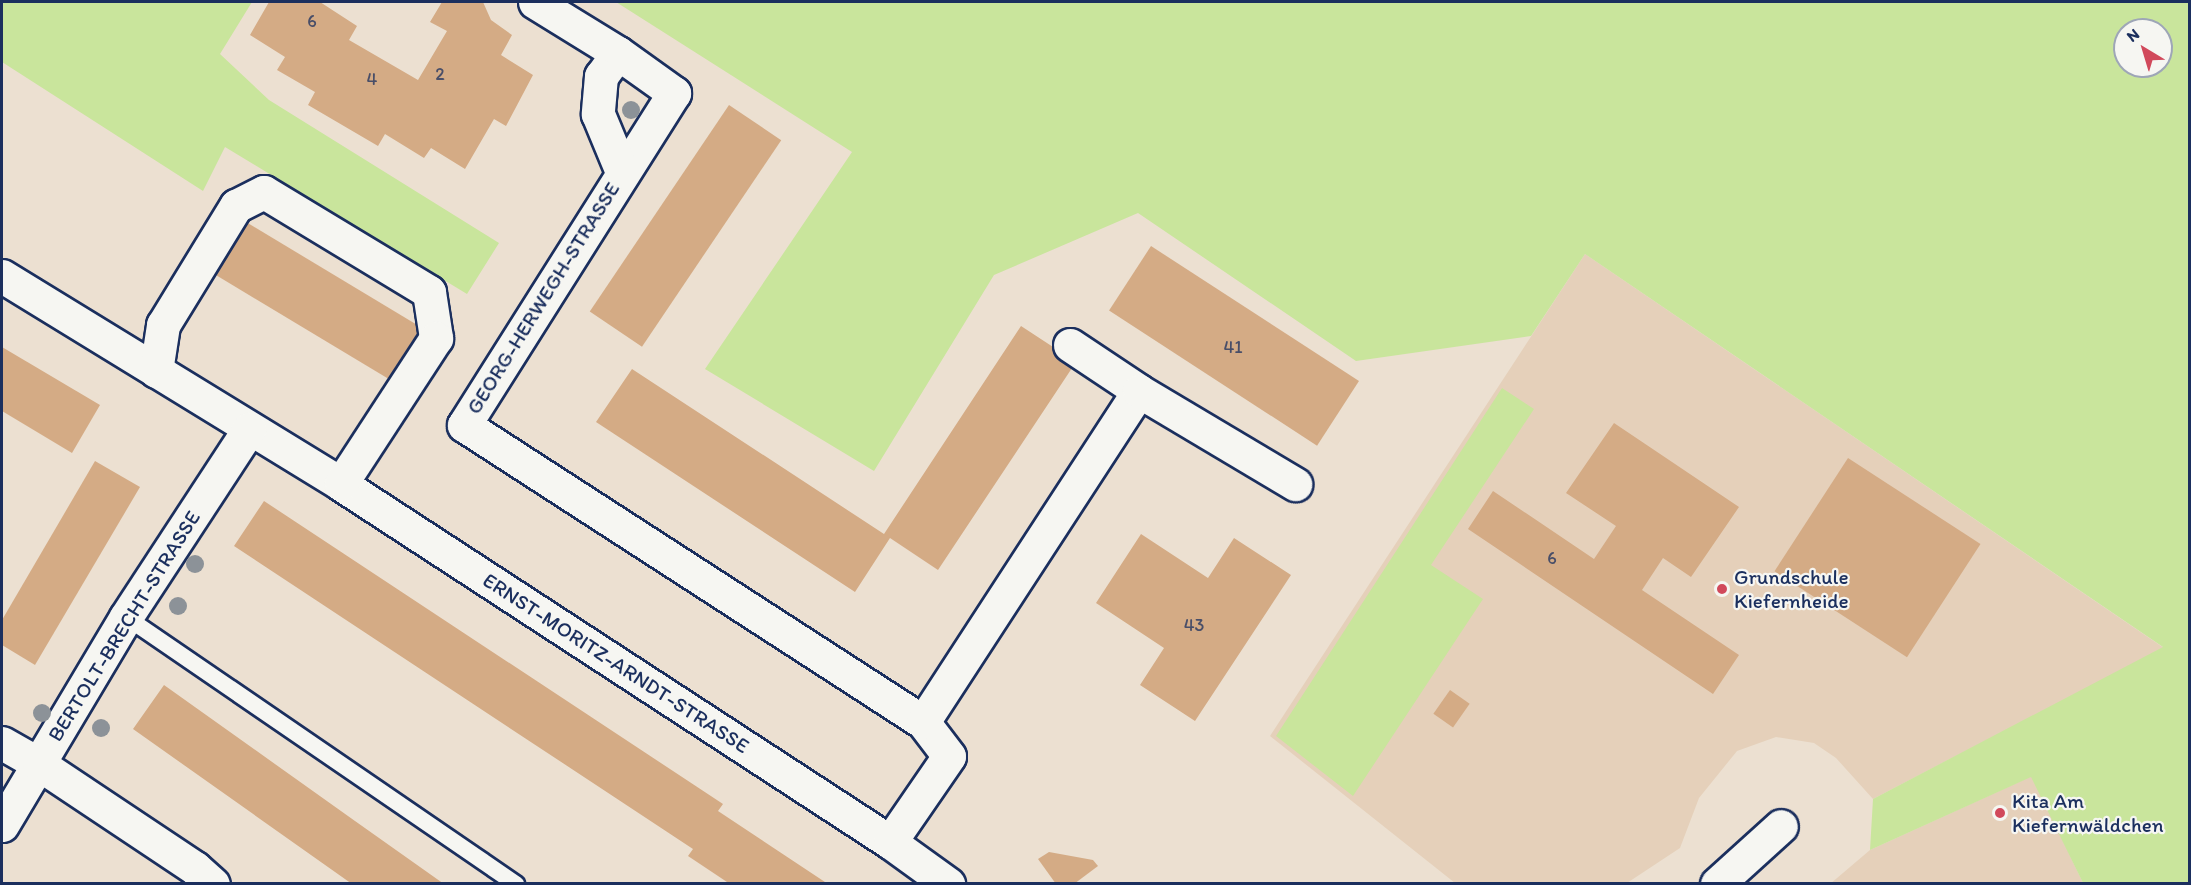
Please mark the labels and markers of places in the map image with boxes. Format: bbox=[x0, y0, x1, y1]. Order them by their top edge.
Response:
place label: Grundschule Kiefernheide bbox=[1734, 564, 1849, 614]
marker: Grundschule Kiefernheide bbox=[1715, 582, 1729, 596]
place label: Kita Am Kiefernwäldchen bbox=[2012, 788, 2164, 838]
marker: Kita Am Kiefernwäldchen bbox=[1993, 806, 2007, 820]

